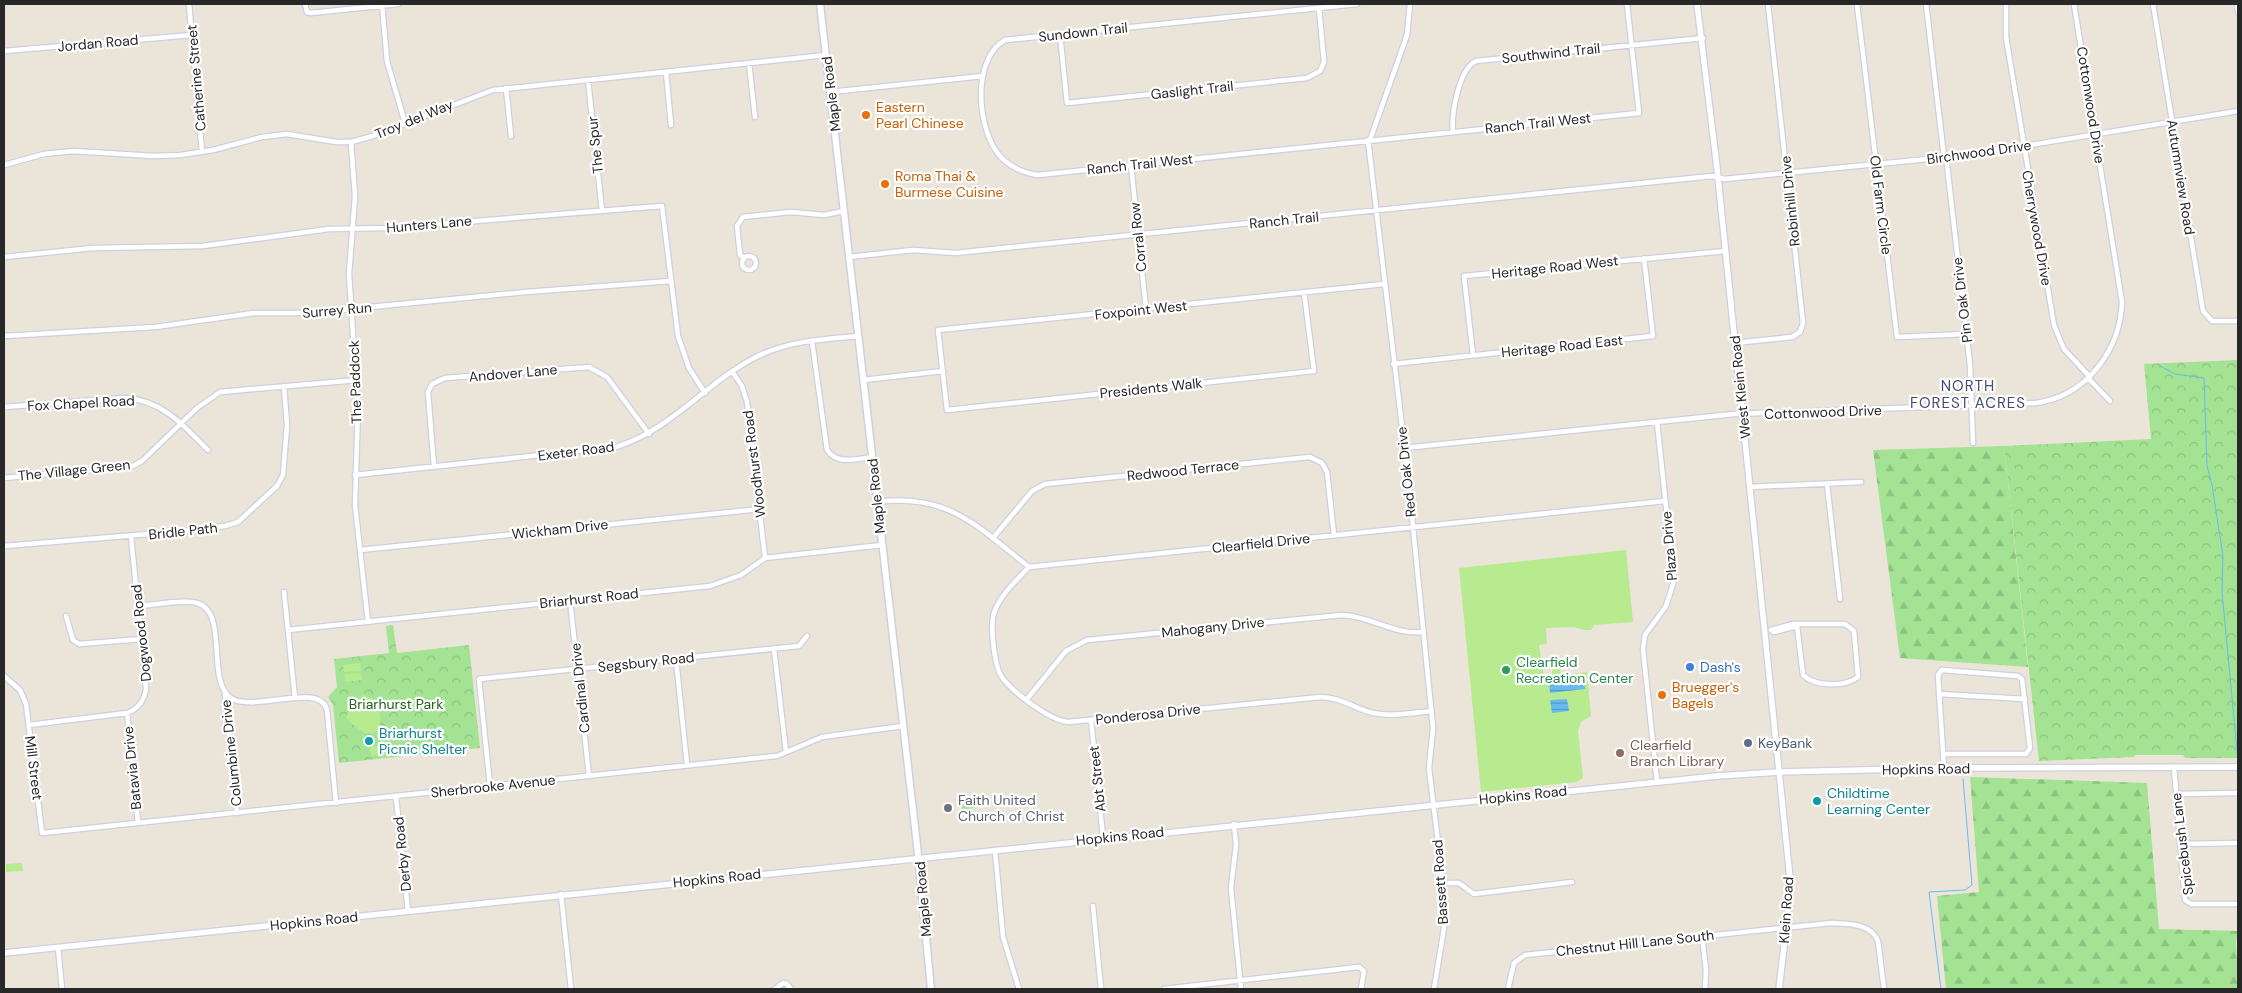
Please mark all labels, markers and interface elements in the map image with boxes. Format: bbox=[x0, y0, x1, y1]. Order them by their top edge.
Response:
street label: Sundown Trail bbox=[1037, 18, 1129, 46]
street label: Catherine Street bbox=[182, 24, 210, 132]
street label: Jordan Road bbox=[57, 31, 139, 55]
street label: Southwind Trail bbox=[1501, 39, 1601, 67]
street label: Cottonwood Drive bbox=[2073, 45, 2109, 165]
street label: Maple Road bbox=[817, 55, 845, 133]
street label: Gaslight Trail bbox=[1150, 77, 1234, 103]
street label: Troy del Way bbox=[372, 95, 456, 143]
place label: Eastern Pearl Chinese bbox=[876, 98, 964, 132]
street label: Ranch Trail West bbox=[1484, 108, 1592, 138]
marker: Eastern Pearl Chinese bbox=[860, 109, 872, 121]
street label: The Spur bbox=[583, 115, 607, 175]
street label: Autumnview Road bbox=[2163, 118, 2199, 236]
street label: Birchwood Drive bbox=[1926, 136, 2033, 168]
street label: Ranch Trail West bbox=[1086, 149, 1194, 179]
street label: Old Farm Circle bbox=[1866, 154, 1896, 256]
street label: Robinhill Drive bbox=[1776, 155, 1804, 247]
place label: Roma Thai & Burmese Cuisine bbox=[895, 167, 1004, 201]
street label: Cherrywood Drive bbox=[2018, 169, 2056, 287]
marker: Roma Thai & Burmese Cuisine bbox=[879, 178, 891, 190]
street label: Corral Row bbox=[1125, 201, 1151, 273]
street label: Ranch Trail bbox=[1248, 207, 1320, 233]
street label: Hunters Lane bbox=[386, 211, 473, 237]
street label: Heritage Road West bbox=[1491, 251, 1619, 283]
street label: Pin Oak Drive bbox=[1948, 256, 1976, 344]
street label: Foxpoint West bbox=[1094, 296, 1188, 324]
street label: Surrey Run bbox=[301, 298, 373, 322]
street label: Heritage Road East bbox=[1500, 331, 1624, 361]
street label: West Klein Road bbox=[1726, 334, 1754, 440]
street label: The Paddock bbox=[345, 340, 365, 424]
street label: Andover Lane bbox=[468, 360, 558, 386]
street label: Presidents Walk bbox=[1099, 374, 1203, 402]
district label: NORTH FOREST ACRES bbox=[1910, 376, 2026, 413]
street label: Fox Chapel Road bbox=[27, 391, 135, 415]
street label: Cottonwood Drive bbox=[1764, 401, 1882, 423]
street label: Woodhurst Road bbox=[738, 409, 770, 519]
street label: Red Oak Drive bbox=[1392, 426, 1420, 518]
street label: Exeter Road bbox=[537, 437, 615, 465]
street label: The Village Green bbox=[17, 455, 131, 485]
street label: Redwood Terrace bbox=[1126, 455, 1240, 485]
street label: Maple Road bbox=[863, 457, 889, 535]
street label: Plaza Drive bbox=[1657, 510, 1681, 582]
street label: Wickham Drive bbox=[511, 515, 609, 543]
street label: Bridle Path bbox=[148, 518, 218, 544]
street label: Clearfield Drive bbox=[1211, 529, 1311, 557]
street label: Dogwood Road bbox=[127, 584, 155, 682]
street label: Briarhurst Road bbox=[539, 584, 639, 612]
street label: Mahogany Drive bbox=[1161, 613, 1265, 641]
street label: Cardinal Drive bbox=[566, 642, 594, 734]
street label: Segsbury Road bbox=[597, 648, 695, 676]
place label: Clearfield Recreation Center bbox=[1516, 653, 1634, 687]
place label: Dash's bbox=[1700, 658, 1741, 676]
marker: Dash's bbox=[1684, 661, 1696, 673]
marker: Clearfield Recreation Center bbox=[1500, 664, 1512, 676]
place label: Bruegger's Bagels bbox=[1672, 678, 1739, 712]
marker: Bruegger's Bagels bbox=[1656, 689, 1668, 701]
park label: Briarhurst Park bbox=[349, 695, 443, 713]
street label: Columbine Drive bbox=[216, 699, 246, 807]
street label: Ponderosa Drive bbox=[1095, 700, 1201, 728]
place label: Briarhurst Picnic Shelter bbox=[379, 724, 467, 758]
street label: Batavia Drive bbox=[119, 725, 145, 811]
place label: KeyBank bbox=[1758, 734, 1812, 752]
street label: Mill Street bbox=[21, 735, 47, 801]
marker: Briarhurst Picnic Shelter bbox=[363, 735, 375, 747]
place label: Clearfield Branch Library bbox=[1630, 736, 1725, 770]
marker: KeyBank bbox=[1742, 737, 1754, 749]
street label: Abt Street bbox=[1085, 745, 1109, 813]
marker: Clearfield Branch Library bbox=[1614, 747, 1626, 759]
street label: Hopkins Road bbox=[1882, 759, 1970, 779]
street label: Sherbrooke Avenue bbox=[430, 770, 556, 802]
street label: Hopkins Road bbox=[1478, 781, 1568, 809]
place label: Childtime Learning Center bbox=[1827, 784, 1930, 818]
place label: Faith United Church of Christ bbox=[958, 791, 1064, 825]
street label: Spicebush Lane bbox=[2167, 792, 2197, 896]
marker: Childtime Learning Center bbox=[1811, 795, 1823, 807]
marker: Faith United Church of Christ bbox=[942, 802, 954, 814]
street label: Derby Road bbox=[389, 816, 415, 892]
street label: Hopkins Road bbox=[1075, 822, 1165, 850]
street label: Bassett Road bbox=[1428, 839, 1452, 925]
street label: Maple Road bbox=[911, 861, 935, 937]
street label: Hopkins Road bbox=[672, 864, 762, 892]
street label: Klein Road bbox=[1775, 876, 1797, 944]
street label: Hopkins Road bbox=[269, 907, 359, 935]
street label: Chestnut Hill Lane South bbox=[1555, 926, 1715, 960]

